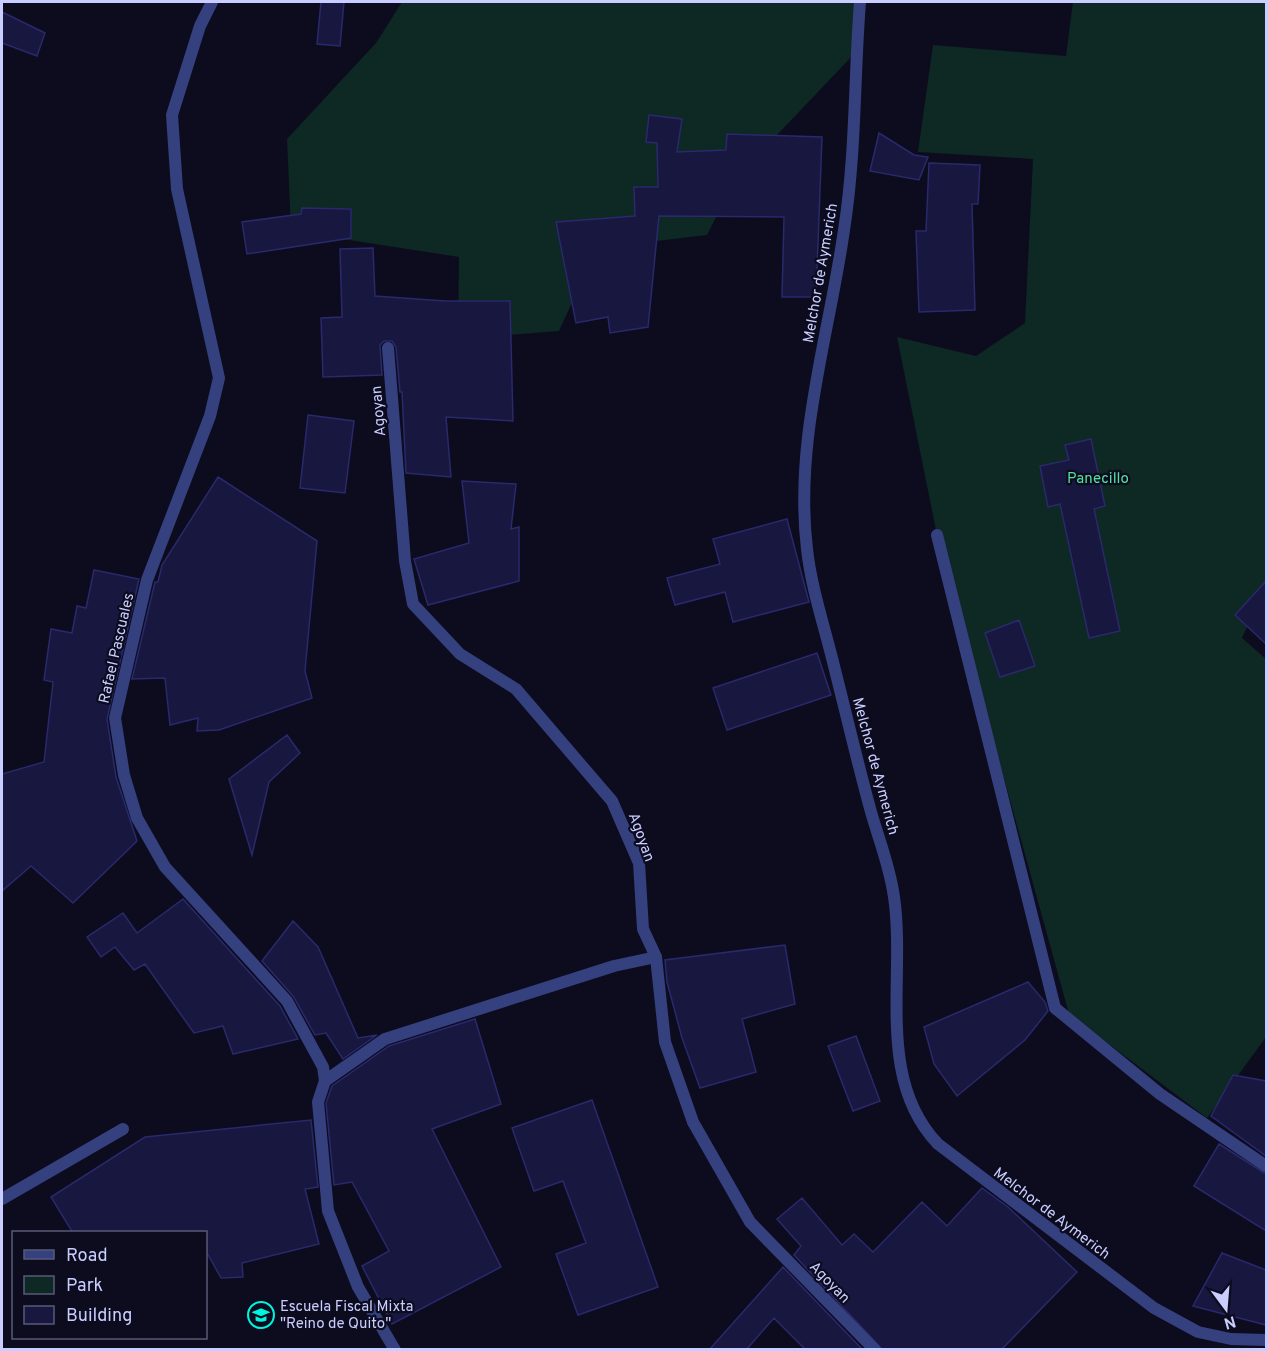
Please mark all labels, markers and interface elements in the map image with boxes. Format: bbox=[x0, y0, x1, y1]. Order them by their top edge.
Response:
street label: Melchor de Aymerich bbox=[800, 202, 843, 345]
street label: Agoyan bbox=[368, 385, 391, 437]
park label: Panecillo bbox=[1067, 470, 1129, 489]
street label: Rafael Pascuales bbox=[96, 591, 139, 705]
street label: Melchor de Aymerich bbox=[847, 696, 902, 837]
street label: Agoyan bbox=[623, 810, 658, 865]
street label: Melchor de Aymerich bbox=[989, 1164, 1113, 1264]
legend bbox=[12, 1231, 207, 1339]
text: Road bbox=[66, 1245, 108, 1268]
street label: Agoyan bbox=[804, 1258, 853, 1308]
text: Park bbox=[66, 1275, 103, 1298]
north arrow bbox=[1196, 1279, 1256, 1339]
place label: Escuela Fiscal Mixta "Reino de Quito" bbox=[280, 1298, 413, 1334]
school or university icon: Escuela Fiscal Mixta "Reino de Quito" bbox=[246, 1300, 276, 1330]
text: Building bbox=[66, 1305, 132, 1328]
text: N bbox=[1221, 1310, 1238, 1333]

